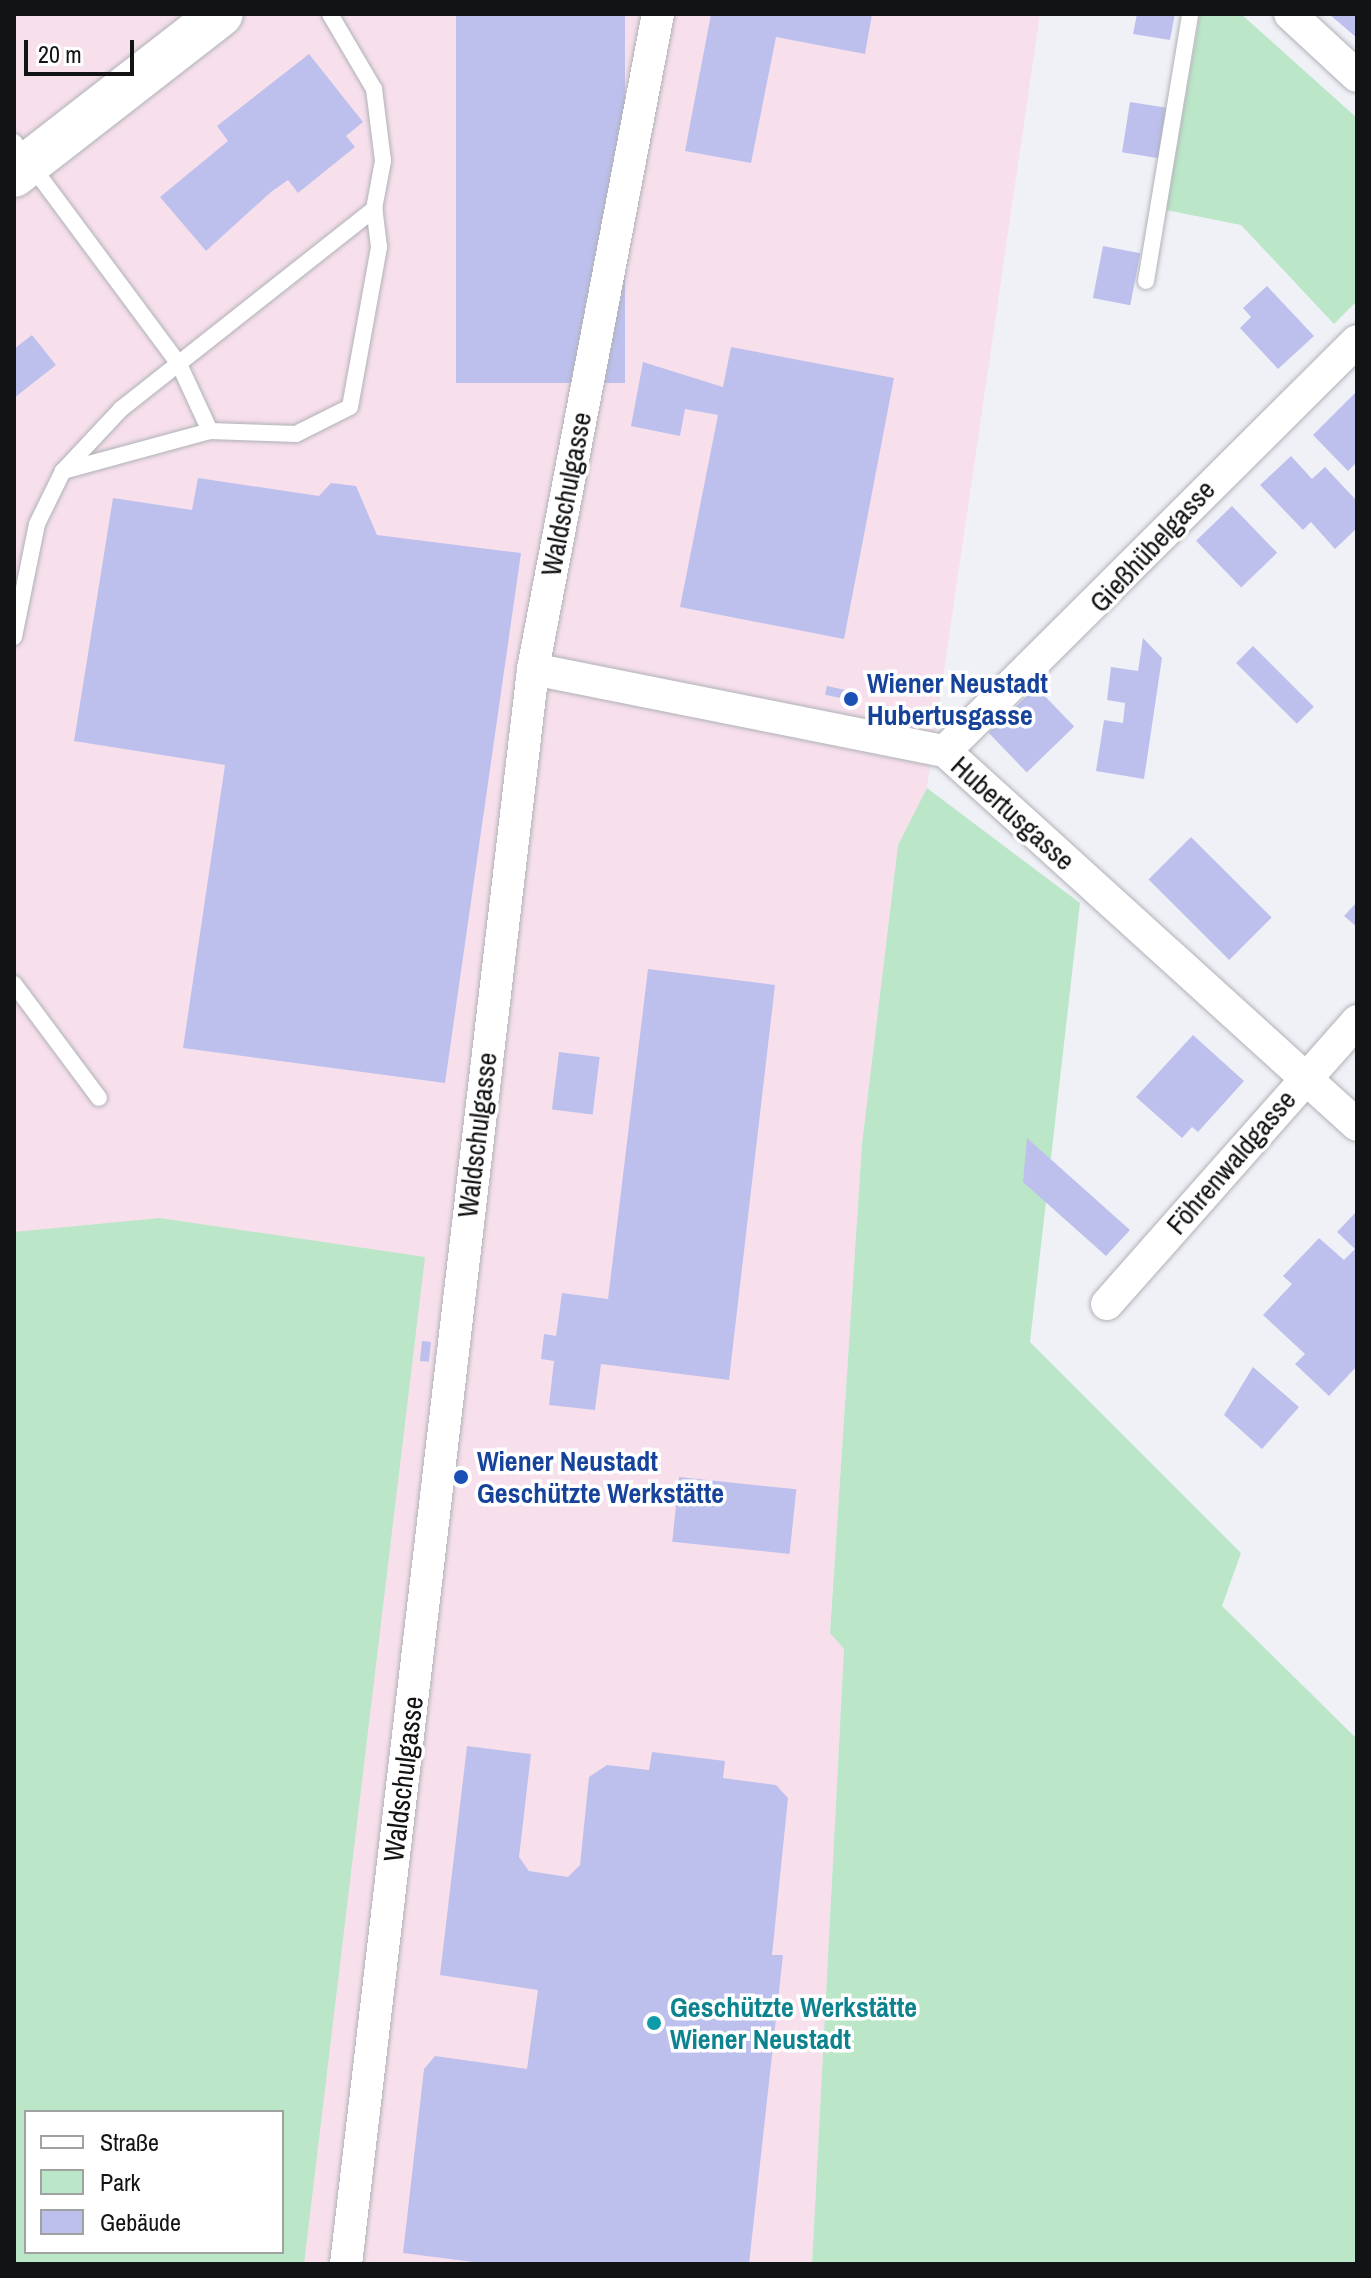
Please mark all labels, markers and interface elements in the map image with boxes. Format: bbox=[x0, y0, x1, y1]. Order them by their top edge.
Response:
scale bar bbox=[28, 24, 138, 74]
text: 20 m bbox=[38, 38, 82, 70]
street label: Waldschulgasse bbox=[534, 409, 598, 579]
street label: Gießhübelgasse bbox=[1082, 473, 1222, 619]
place label: Wiener Neustadt Hubertusgasse bbox=[867, 666, 1048, 732]
marker: Wiener Neustadt Hubertusgasse bbox=[842, 690, 860, 708]
street label: Hubertusgasse bbox=[944, 749, 1082, 877]
street label: Waldschulgasse bbox=[450, 1050, 504, 1220]
street label: Föhrenwaldgasse bbox=[1159, 1083, 1303, 1241]
place label: Wiener Neustadt Geschützte Werkstätte bbox=[477, 1444, 724, 1510]
marker: Wiener Neustadt Geschützte Werkstätte bbox=[452, 1468, 470, 1486]
street label: Waldschulgasse bbox=[376, 1694, 430, 1864]
place label: Geschützte Werkstätte Wiener Neustadt bbox=[670, 1990, 917, 2056]
marker: Geschützte Werkstätte Wiener Neustadt bbox=[645, 2014, 663, 2032]
legend bbox=[24, 2110, 284, 2254]
text: Straße bbox=[100, 2126, 159, 2158]
text: Park bbox=[100, 2166, 140, 2198]
text: Gebäude bbox=[100, 2206, 181, 2238]

